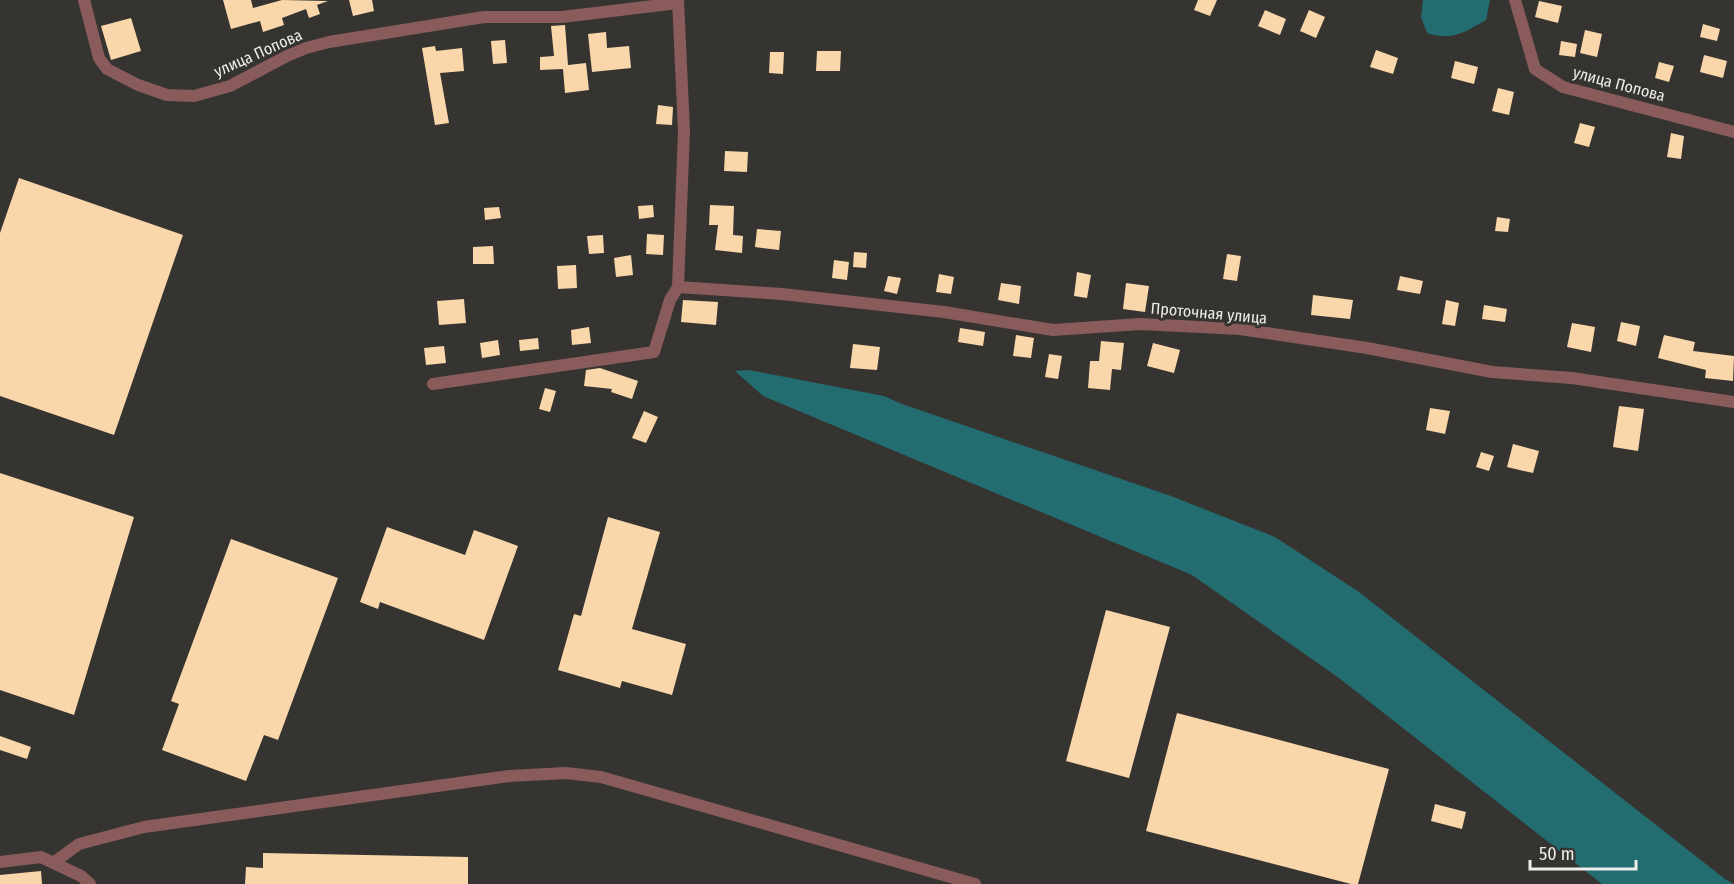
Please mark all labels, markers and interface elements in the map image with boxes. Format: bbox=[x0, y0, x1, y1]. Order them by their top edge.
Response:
street label: улица Попова bbox=[211, 25, 305, 81]
street label: улица Попова bbox=[1571, 63, 1667, 105]
street label: Проточная улица bbox=[1150, 298, 1268, 328]
scale bar bbox=[1530, 833, 1636, 871]
text: 50 m bbox=[1539, 843, 1575, 865]

